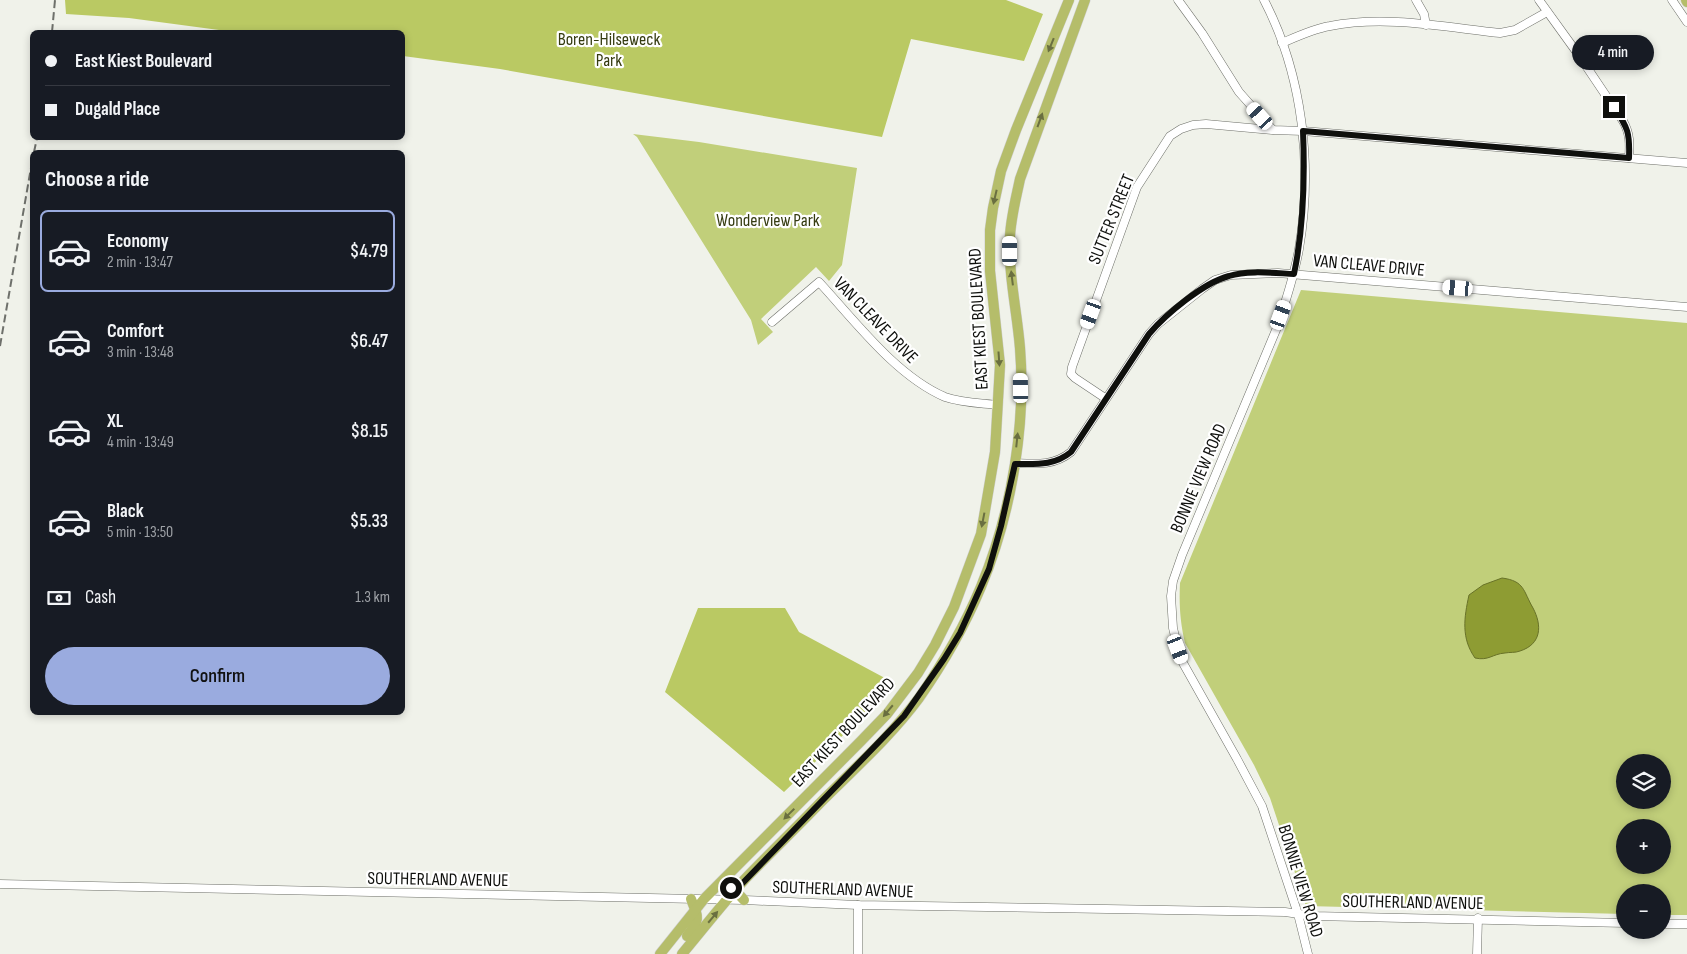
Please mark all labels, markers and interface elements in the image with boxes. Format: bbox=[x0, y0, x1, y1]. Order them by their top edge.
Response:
park label: Boren-Hilseweck Park bbox=[558, 29, 660, 71]
callout: 4 min bbox=[1573, 34, 1655, 70]
one-way arrow bbox=[1047, 38, 1055, 52]
text: 4 min bbox=[1598, 43, 1628, 62]
text: East Kiest Boulevard bbox=[75, 50, 212, 73]
route end bbox=[1603, 96, 1625, 118]
text: Dugald Place bbox=[75, 98, 160, 121]
car bbox=[1244, 100, 1275, 132]
one-way arrow bbox=[1037, 112, 1045, 127]
text: Choose a ride bbox=[45, 166, 149, 193]
street label: SUTTER STREET bbox=[1084, 171, 1139, 267]
one-way arrow bbox=[991, 190, 999, 205]
park label: Wonderview Park bbox=[716, 210, 820, 231]
icon: car bbox=[47, 229, 92, 274]
text: Economy bbox=[107, 230, 169, 253]
car bbox=[1002, 236, 1017, 266]
text: $4.79 bbox=[350, 240, 388, 263]
street label: EAST KIEST BOULEVARD bbox=[964, 248, 993, 390]
street label: VAN CLEAVE DRIVE bbox=[1312, 250, 1426, 281]
text: 2 min · 13:47 bbox=[107, 253, 173, 272]
one-way arrow bbox=[1008, 270, 1016, 286]
street label: VAN CLEAVE DRIVE bbox=[829, 273, 922, 368]
car bbox=[1442, 279, 1473, 297]
car bbox=[1078, 297, 1103, 331]
car bbox=[1268, 298, 1293, 332]
icon: car bbox=[47, 319, 92, 364]
text: Comfort bbox=[107, 320, 164, 343]
text: $6.47 bbox=[350, 330, 388, 353]
text: 3 min · 13:48 bbox=[107, 343, 174, 362]
one-way arrow bbox=[996, 351, 1004, 367]
car bbox=[1013, 373, 1028, 403]
icon: car bbox=[47, 409, 92, 454]
text: XL bbox=[107, 410, 123, 433]
text: $8.15 bbox=[350, 420, 388, 443]
street label: BONNIE VIEW ROAD bbox=[1166, 420, 1231, 536]
one-way arrow bbox=[1013, 432, 1021, 448]
text: 4 min · 13:49 bbox=[107, 433, 174, 452]
icon: car bbox=[47, 499, 92, 544]
text: Black bbox=[107, 500, 144, 523]
text: $5.33 bbox=[350, 510, 388, 533]
one-way arrow bbox=[979, 513, 987, 529]
text: 5 min · 13:50 bbox=[107, 523, 173, 542]
icon: cash bbox=[45, 584, 73, 612]
text: Cash bbox=[85, 586, 116, 609]
text: 1.3 km bbox=[355, 588, 390, 607]
car bbox=[1165, 632, 1190, 666]
button: Confirm bbox=[45, 647, 390, 705]
street label: EAST KIEST BOULEVARD bbox=[787, 673, 899, 791]
one-way arrow bbox=[883, 705, 894, 718]
map controls bbox=[1616, 754, 1671, 939]
button: layers bbox=[1616, 754, 1671, 809]
one-way arrow bbox=[783, 807, 795, 819]
button: + bbox=[1616, 819, 1671, 874]
street label: BONNIE VIEW ROAD bbox=[1273, 822, 1328, 940]
street label: SOUTHERLAND AVENUE bbox=[367, 868, 509, 891]
route start bbox=[720, 877, 742, 899]
street label: SOUTHERLAND AVENUE bbox=[772, 877, 914, 902]
button: − bbox=[1616, 884, 1671, 939]
street label: SOUTHERLAND AVENUE bbox=[1342, 891, 1484, 914]
one-way arrow bbox=[707, 910, 718, 923]

